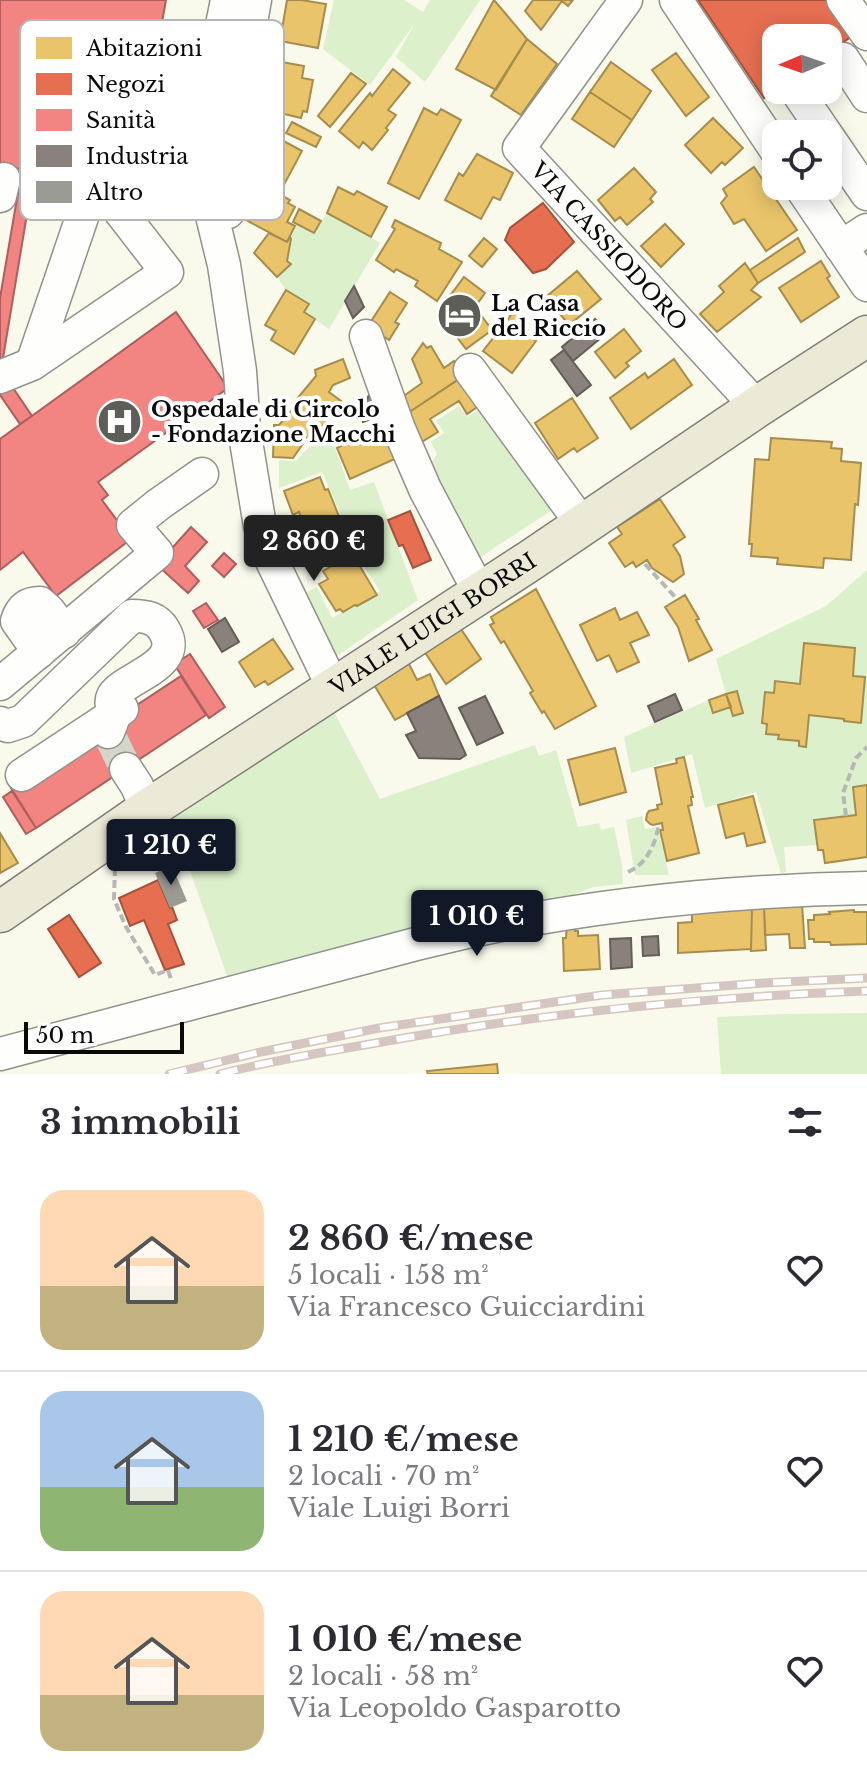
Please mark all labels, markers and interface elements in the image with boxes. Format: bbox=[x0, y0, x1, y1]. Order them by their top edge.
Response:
legend bbox=[20, 20, 284, 220]
north arrow bbox=[762, 24, 842, 104]
map controls bbox=[762, 24, 842, 200]
text: Abitazioni bbox=[85, 35, 203, 62]
text: Negozi bbox=[86, 71, 165, 98]
text: Sanità bbox=[86, 107, 156, 134]
button: locate bbox=[762, 120, 842, 200]
text: Industria bbox=[86, 143, 189, 170]
street label: VIA CASSIODORO bbox=[525, 156, 693, 336]
text: Altro bbox=[85, 179, 143, 206]
place label: La Casa del Riccio bbox=[491, 290, 606, 342]
hotel icon: La Casa del Riccio bbox=[436, 292, 484, 340]
place label: Ospedale di Circolo - Fondazione Macchi bbox=[151, 396, 396, 448]
hospital icon: Ospedale di Circolo - Fondazione Macchi bbox=[96, 398, 144, 446]
pin: 2 860 € bbox=[240, 515, 388, 583]
text: 2 860 € bbox=[262, 525, 366, 557]
street label: VIALE LUIGI BORRI bbox=[324, 547, 541, 701]
pin: 1 210 € bbox=[97, 819, 245, 887]
text: 1 210 € bbox=[125, 829, 217, 861]
pin: 1 010 € bbox=[403, 890, 551, 958]
text: 1 010 € bbox=[429, 900, 525, 932]
scale bar bbox=[24, 1018, 184, 1054]
text: 50 m bbox=[36, 1022, 94, 1049]
icon: filters bbox=[783, 1100, 827, 1144]
text: 3 immobili bbox=[40, 1101, 240, 1143]
text: 2 860 €/mese bbox=[288, 1217, 534, 1259]
icon: home bbox=[104, 1222, 200, 1318]
icon: heart bbox=[783, 1248, 827, 1292]
text: 5 locali · 158 m² bbox=[288, 1259, 489, 1291]
text: Via Francesco Guicciardini bbox=[288, 1291, 645, 1323]
text: 1 210 €/mese bbox=[288, 1418, 519, 1460]
icon: home bbox=[104, 1423, 200, 1519]
icon: heart bbox=[783, 1449, 827, 1493]
text: 2 locali · 70 m² bbox=[288, 1460, 479, 1492]
text: Viale Luigi Borri bbox=[288, 1492, 510, 1524]
text: 1 010 €/mese bbox=[288, 1618, 522, 1660]
icon: home bbox=[104, 1623, 200, 1719]
icon: heart bbox=[783, 1649, 827, 1693]
text: 2 locali · 58 m² bbox=[288, 1660, 478, 1692]
text: Via Leopoldo Gasparotto bbox=[288, 1692, 621, 1724]

